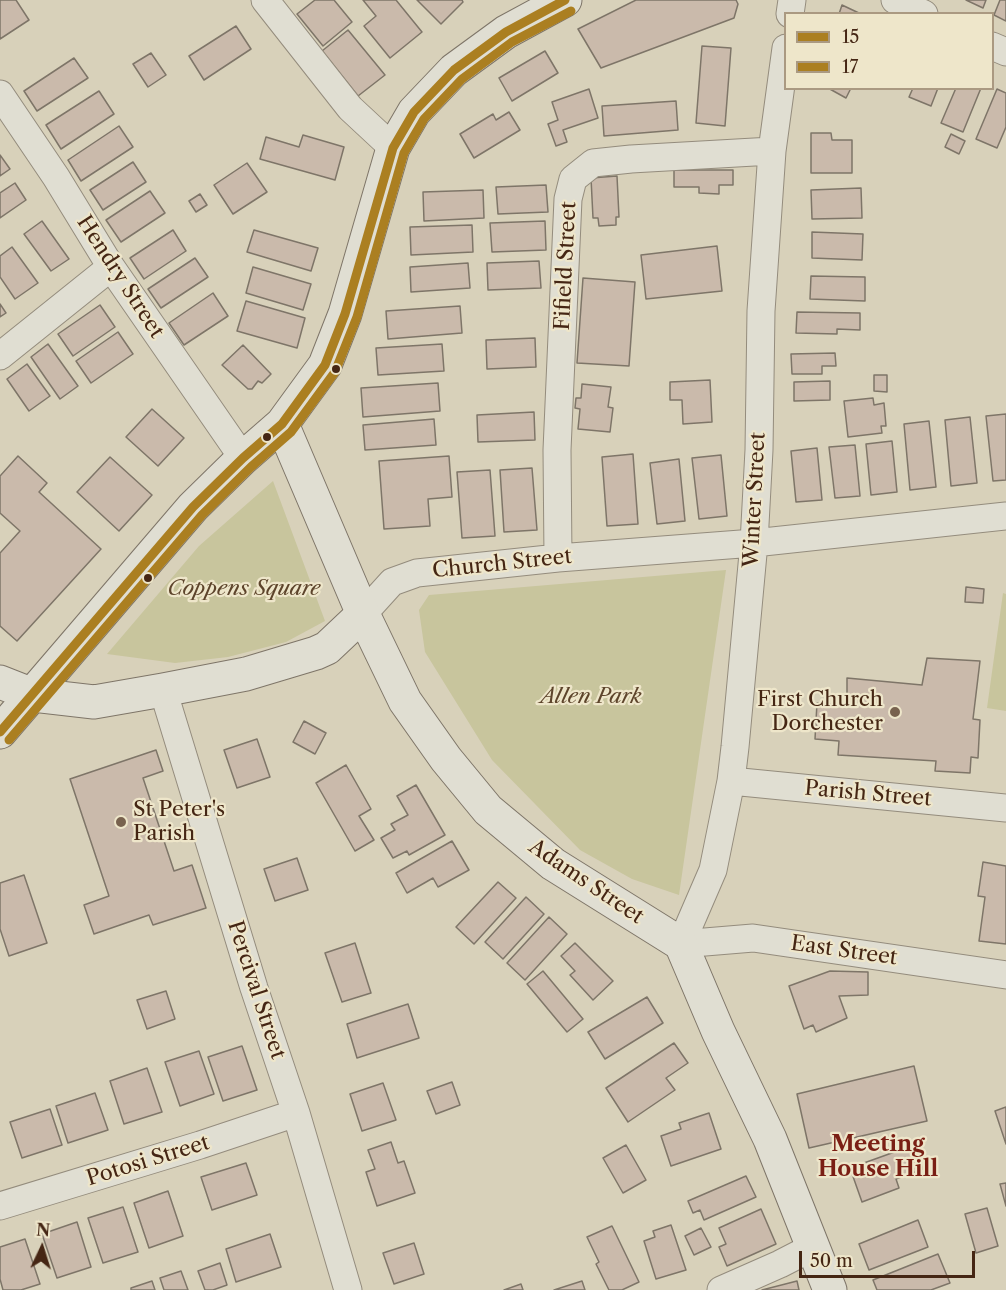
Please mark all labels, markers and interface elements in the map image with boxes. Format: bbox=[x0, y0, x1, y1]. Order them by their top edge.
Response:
legend bbox=[784, 12, 994, 90]
text: 15 bbox=[842, 26, 859, 48]
text: 17 bbox=[842, 56, 858, 78]
street label: Fifield Street bbox=[550, 201, 582, 331]
street label: Hendry Street bbox=[71, 211, 169, 343]
unlabelled marker bbox=[330, 363, 342, 375]
unlabelled marker bbox=[261, 431, 273, 443]
street label: Winter Street bbox=[739, 432, 771, 568]
street label: Church Street bbox=[431, 544, 573, 584]
unlabelled marker bbox=[142, 572, 154, 584]
park label: Coppens Square bbox=[168, 576, 320, 602]
park label: Allen Park bbox=[540, 684, 642, 710]
place label: First Church Dorchester bbox=[757, 687, 883, 737]
marker: First Church Dorchester bbox=[888, 705, 902, 719]
street label: Parish Street bbox=[804, 776, 932, 812]
place label: St Peter's Parish bbox=[133, 797, 225, 847]
marker: St Peter's Parish bbox=[114, 815, 128, 829]
street label: Adams Street bbox=[524, 834, 648, 930]
street label: Percival Street bbox=[222, 918, 290, 1062]
street label: East Street bbox=[789, 931, 899, 971]
street label: Potosi Street bbox=[84, 1130, 212, 1192]
district label: Meeting House Hill bbox=[818, 1132, 938, 1184]
north arrow bbox=[12, 1218, 72, 1278]
text: N bbox=[36, 1220, 51, 1241]
scale bar bbox=[802, 1239, 978, 1277]
text: 50 m bbox=[810, 1250, 853, 1272]

